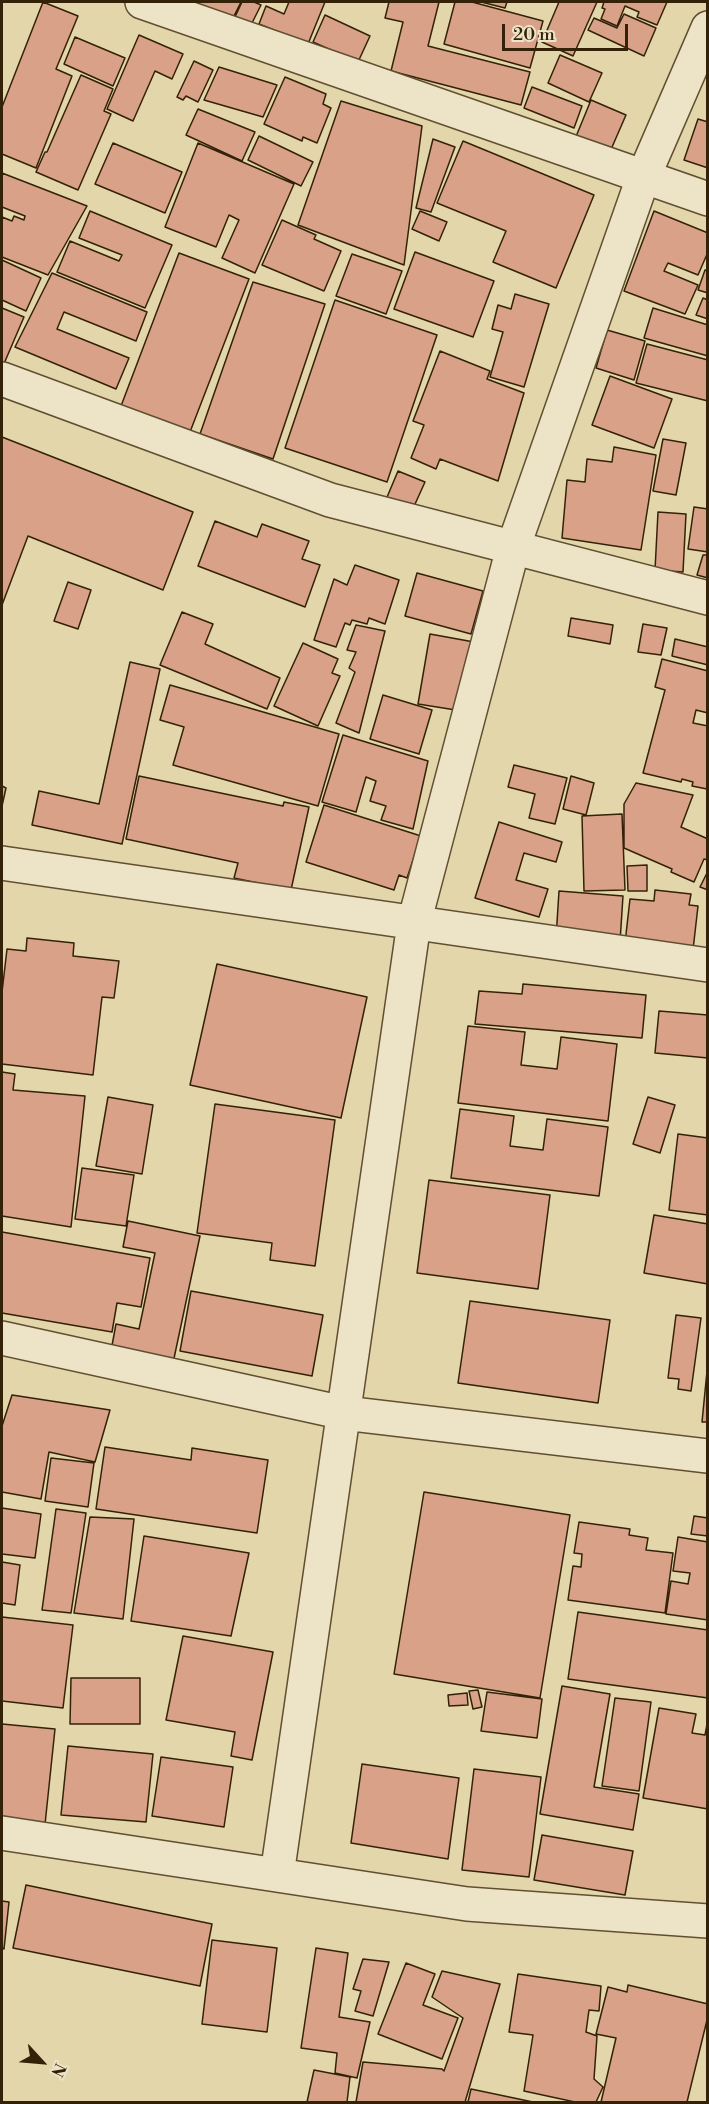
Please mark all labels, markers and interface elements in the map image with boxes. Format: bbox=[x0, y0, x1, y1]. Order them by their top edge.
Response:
scale bar bbox=[505, 12, 631, 50]
text: 20 m bbox=[513, 23, 555, 46]
north arrow bbox=[12, 2032, 72, 2092]
text: N bbox=[46, 2060, 70, 2080]

